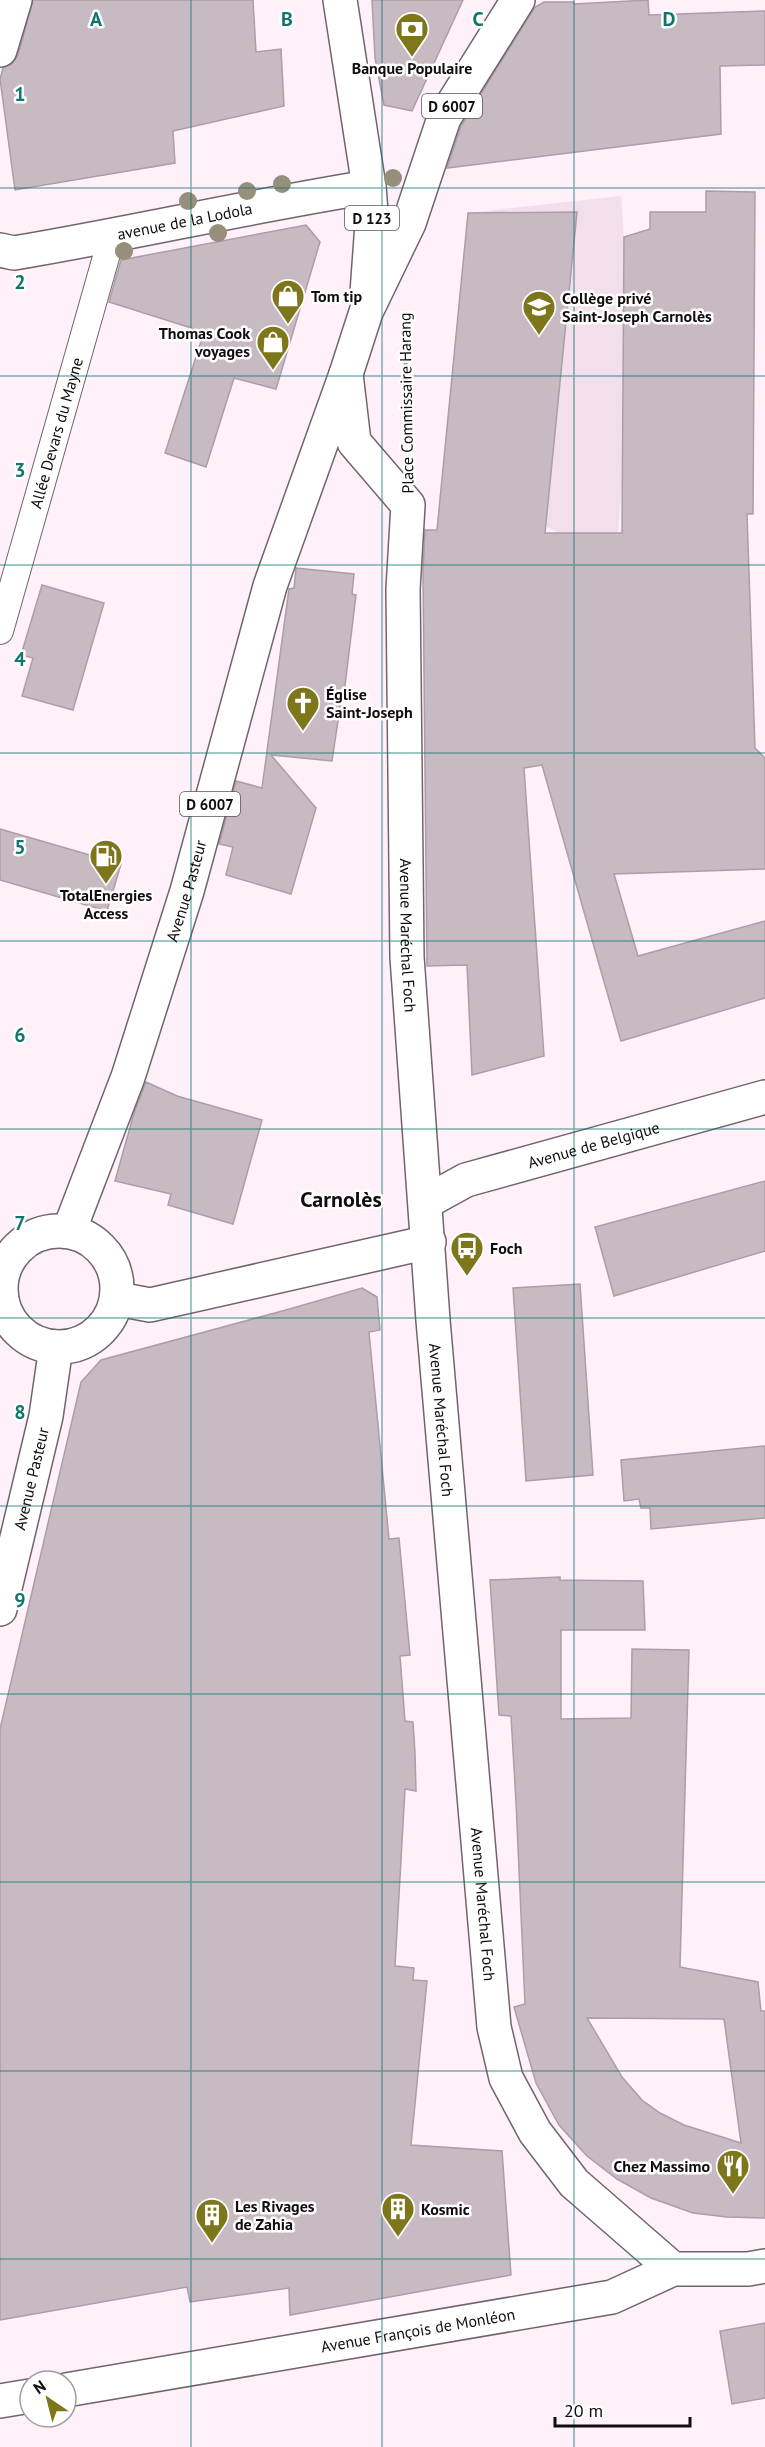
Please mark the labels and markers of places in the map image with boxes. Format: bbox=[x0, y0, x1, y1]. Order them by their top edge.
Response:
bank icon: Banque Populaire bbox=[394, 11, 430, 58]
place label: Banque Populaire bbox=[352, 58, 472, 78]
shop icon: Tom tip bbox=[270, 278, 306, 325]
place label: Tom tip bbox=[311, 286, 362, 306]
place label: Collège privé Saint-Joseph Carnolès bbox=[562, 288, 712, 326]
school or university icon: Collège privé Saint-Joseph Carnolès bbox=[521, 289, 557, 336]
place label: Thomas Cook voyages bbox=[159, 323, 250, 361]
shop icon: Thomas Cook voyages bbox=[255, 324, 291, 371]
place label: Église Saint-Joseph bbox=[326, 684, 413, 722]
church icon: Église Saint-Joseph bbox=[285, 685, 321, 732]
fuel station icon: TotalEnergies Access bbox=[88, 838, 124, 885]
place label: TotalEnergies Access bbox=[60, 885, 152, 923]
bus stop icon: Foch bbox=[449, 1230, 485, 1277]
place label: Foch bbox=[490, 1238, 522, 1258]
restaurant icon: Chez Massimo bbox=[715, 2148, 751, 2195]
place label: Chez Massimo bbox=[613, 2156, 710, 2176]
building icon: Kosmic bbox=[380, 2191, 416, 2238]
place label: Les Rivages de Zahia bbox=[235, 2196, 315, 2234]
building icon: Les Rivages de Zahia bbox=[194, 2197, 230, 2244]
place label: Kosmic bbox=[421, 2199, 470, 2219]

